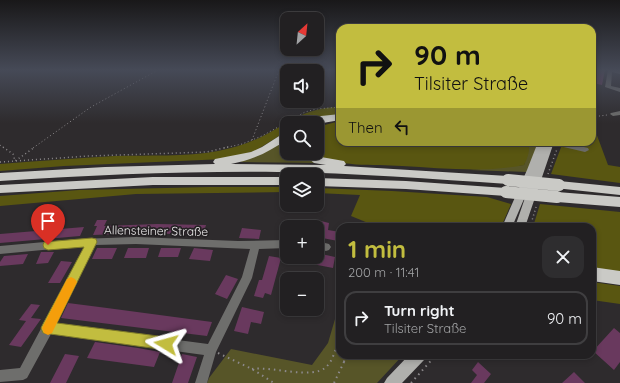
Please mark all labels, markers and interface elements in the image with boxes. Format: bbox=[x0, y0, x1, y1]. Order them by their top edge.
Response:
north arrow bbox=[280, 12, 324, 56]
map controls bbox=[280, 12, 324, 316]
text: 90 m bbox=[414, 37, 481, 72]
icon: right bbox=[348, 40, 400, 92]
button: sound bbox=[280, 64, 324, 108]
text: Tilsiter Straße bbox=[414, 72, 528, 95]
button: search bbox=[280, 116, 324, 160]
icon: left bbox=[391, 116, 413, 138]
text: Then bbox=[348, 118, 383, 137]
button: layers bbox=[280, 168, 324, 212]
pin bbox=[31, 204, 65, 245]
icon: arrive bbox=[37, 210, 59, 232]
button: + bbox=[280, 220, 324, 264]
street label: Allensteiner Straße bbox=[104, 222, 208, 239]
text: 1 min bbox=[348, 234, 406, 264]
button: close bbox=[542, 236, 584, 278]
text: 200 m · 11:41 bbox=[348, 264, 419, 280]
button: − bbox=[280, 272, 324, 316]
text: Turn right bbox=[384, 301, 455, 320]
icon: right bbox=[350, 307, 372, 329]
text: 90 m bbox=[547, 309, 582, 328]
text: Tilsiter Straße bbox=[384, 320, 466, 336]
position arrow bbox=[145, 323, 187, 365]

